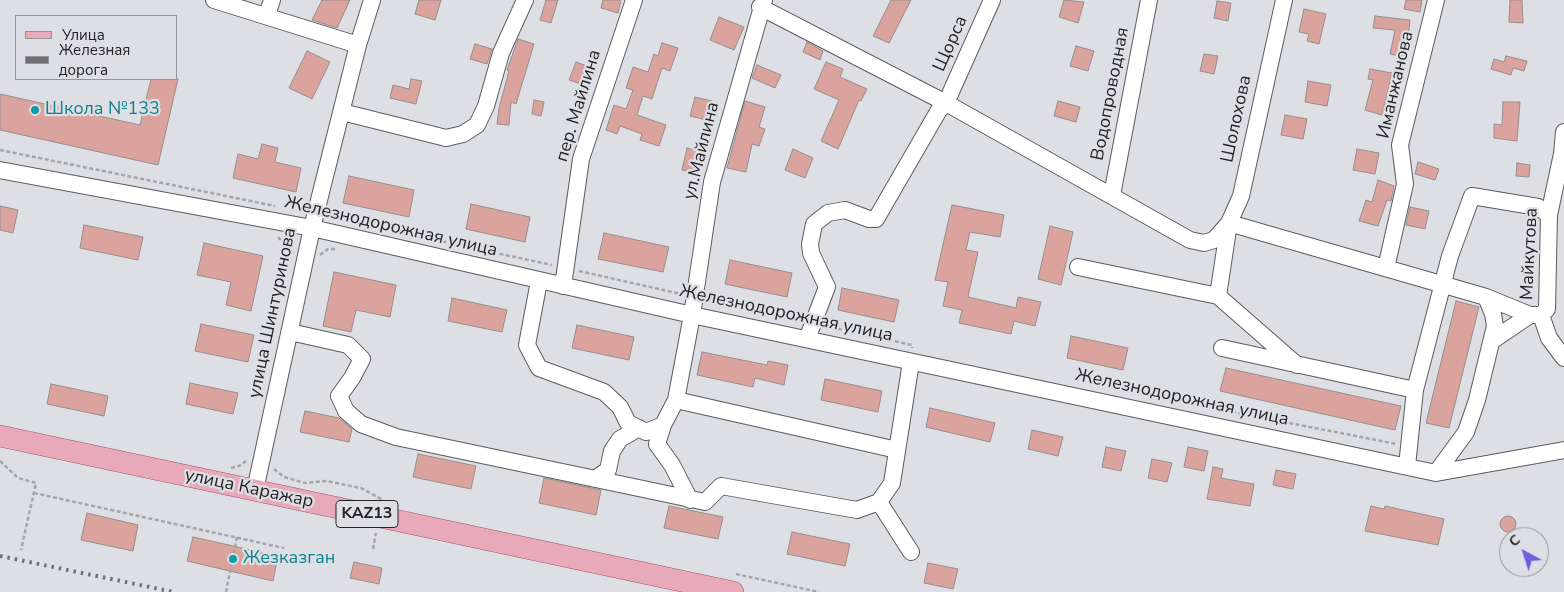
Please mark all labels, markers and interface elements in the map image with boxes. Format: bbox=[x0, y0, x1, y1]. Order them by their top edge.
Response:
street label: Щорса bbox=[929, 13, 973, 75]
legend bbox=[15, 15, 178, 80]
text: Улица bbox=[62, 25, 105, 45]
street label: Водопроводная bbox=[1087, 26, 1135, 162]
street label: Иманжанова bbox=[1373, 29, 1419, 141]
text: Железная дорога bbox=[59, 40, 130, 80]
street label: пер. Майлина bbox=[552, 47, 606, 165]
street label: Шолохова bbox=[1217, 73, 1257, 165]
place label: Школа №133 bbox=[45, 99, 160, 121]
street label: ул.Майлина bbox=[679, 100, 725, 202]
marker: Школа №133 bbox=[29, 104, 41, 116]
street label: Железнодорожная улица bbox=[283, 192, 499, 262]
street label: Майкутова bbox=[1517, 207, 1543, 301]
street label: улица Шинтуринова bbox=[244, 226, 302, 400]
street label: Железнодорожная улица bbox=[677, 281, 895, 347]
street label: Железнодорожная улица bbox=[1073, 365, 1291, 431]
street label: улица Каражар bbox=[183, 465, 315, 513]
road number: KAZ13 bbox=[336, 500, 398, 528]
north arrow bbox=[1499, 527, 1549, 577]
text: С bbox=[1505, 531, 1524, 551]
place label: Жезказган bbox=[243, 548, 335, 570]
marker: Жезказган bbox=[227, 553, 239, 565]

